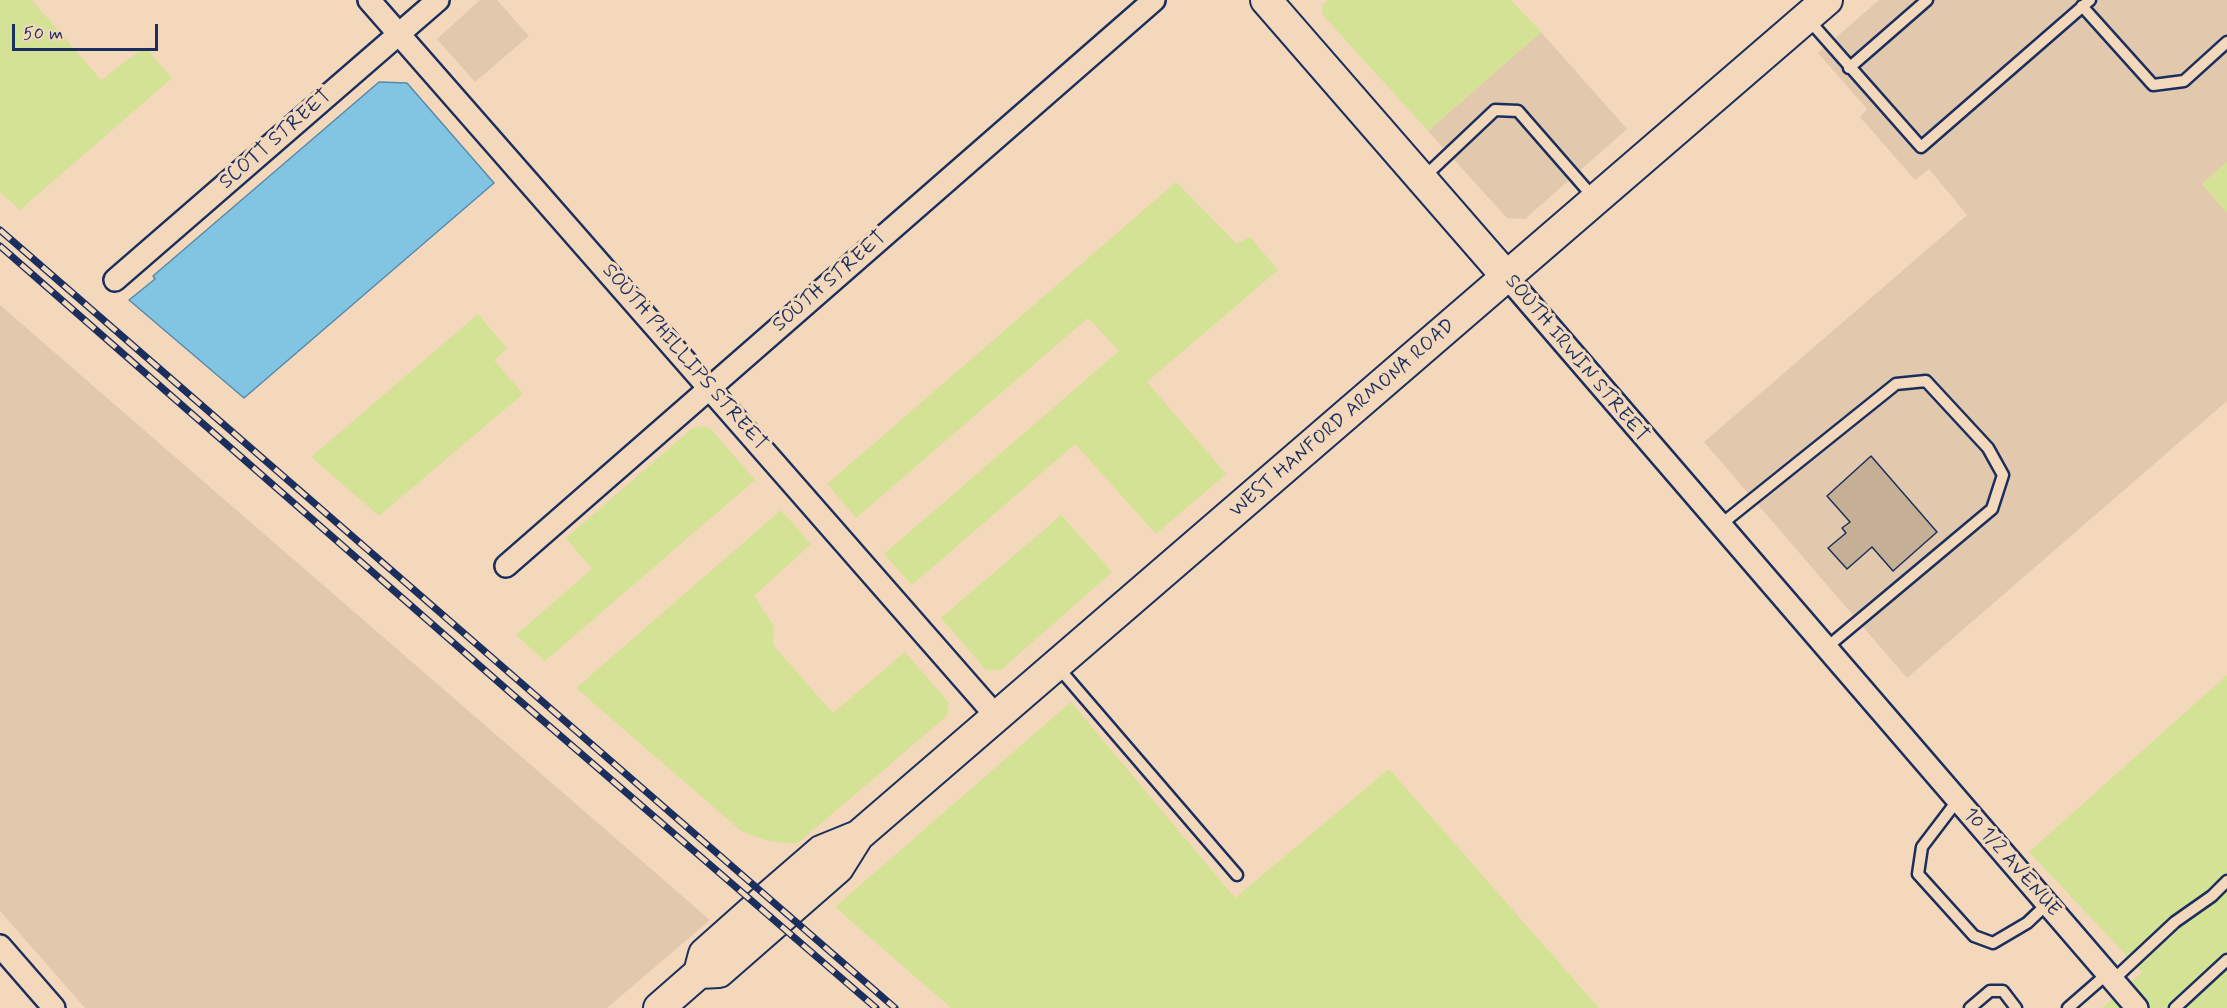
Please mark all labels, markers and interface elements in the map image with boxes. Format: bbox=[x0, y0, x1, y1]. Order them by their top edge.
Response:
scale bar bbox=[15, 12, 160, 50]
text: 50 m bbox=[23, 22, 63, 46]
street label: SCOTT STREET bbox=[215, 85, 337, 195]
street label: SOUTH STREET bbox=[768, 226, 892, 338]
street label: SOUTH PHILLIPS STREET bbox=[596, 260, 772, 456]
street label: SOUTH IRWIN STREET bbox=[1499, 270, 1653, 448]
street label: WEST HANFORD ARMONA ROAD bbox=[1225, 315, 1461, 523]
street label: 10 1/2 AVENUE bbox=[1957, 804, 2065, 922]

